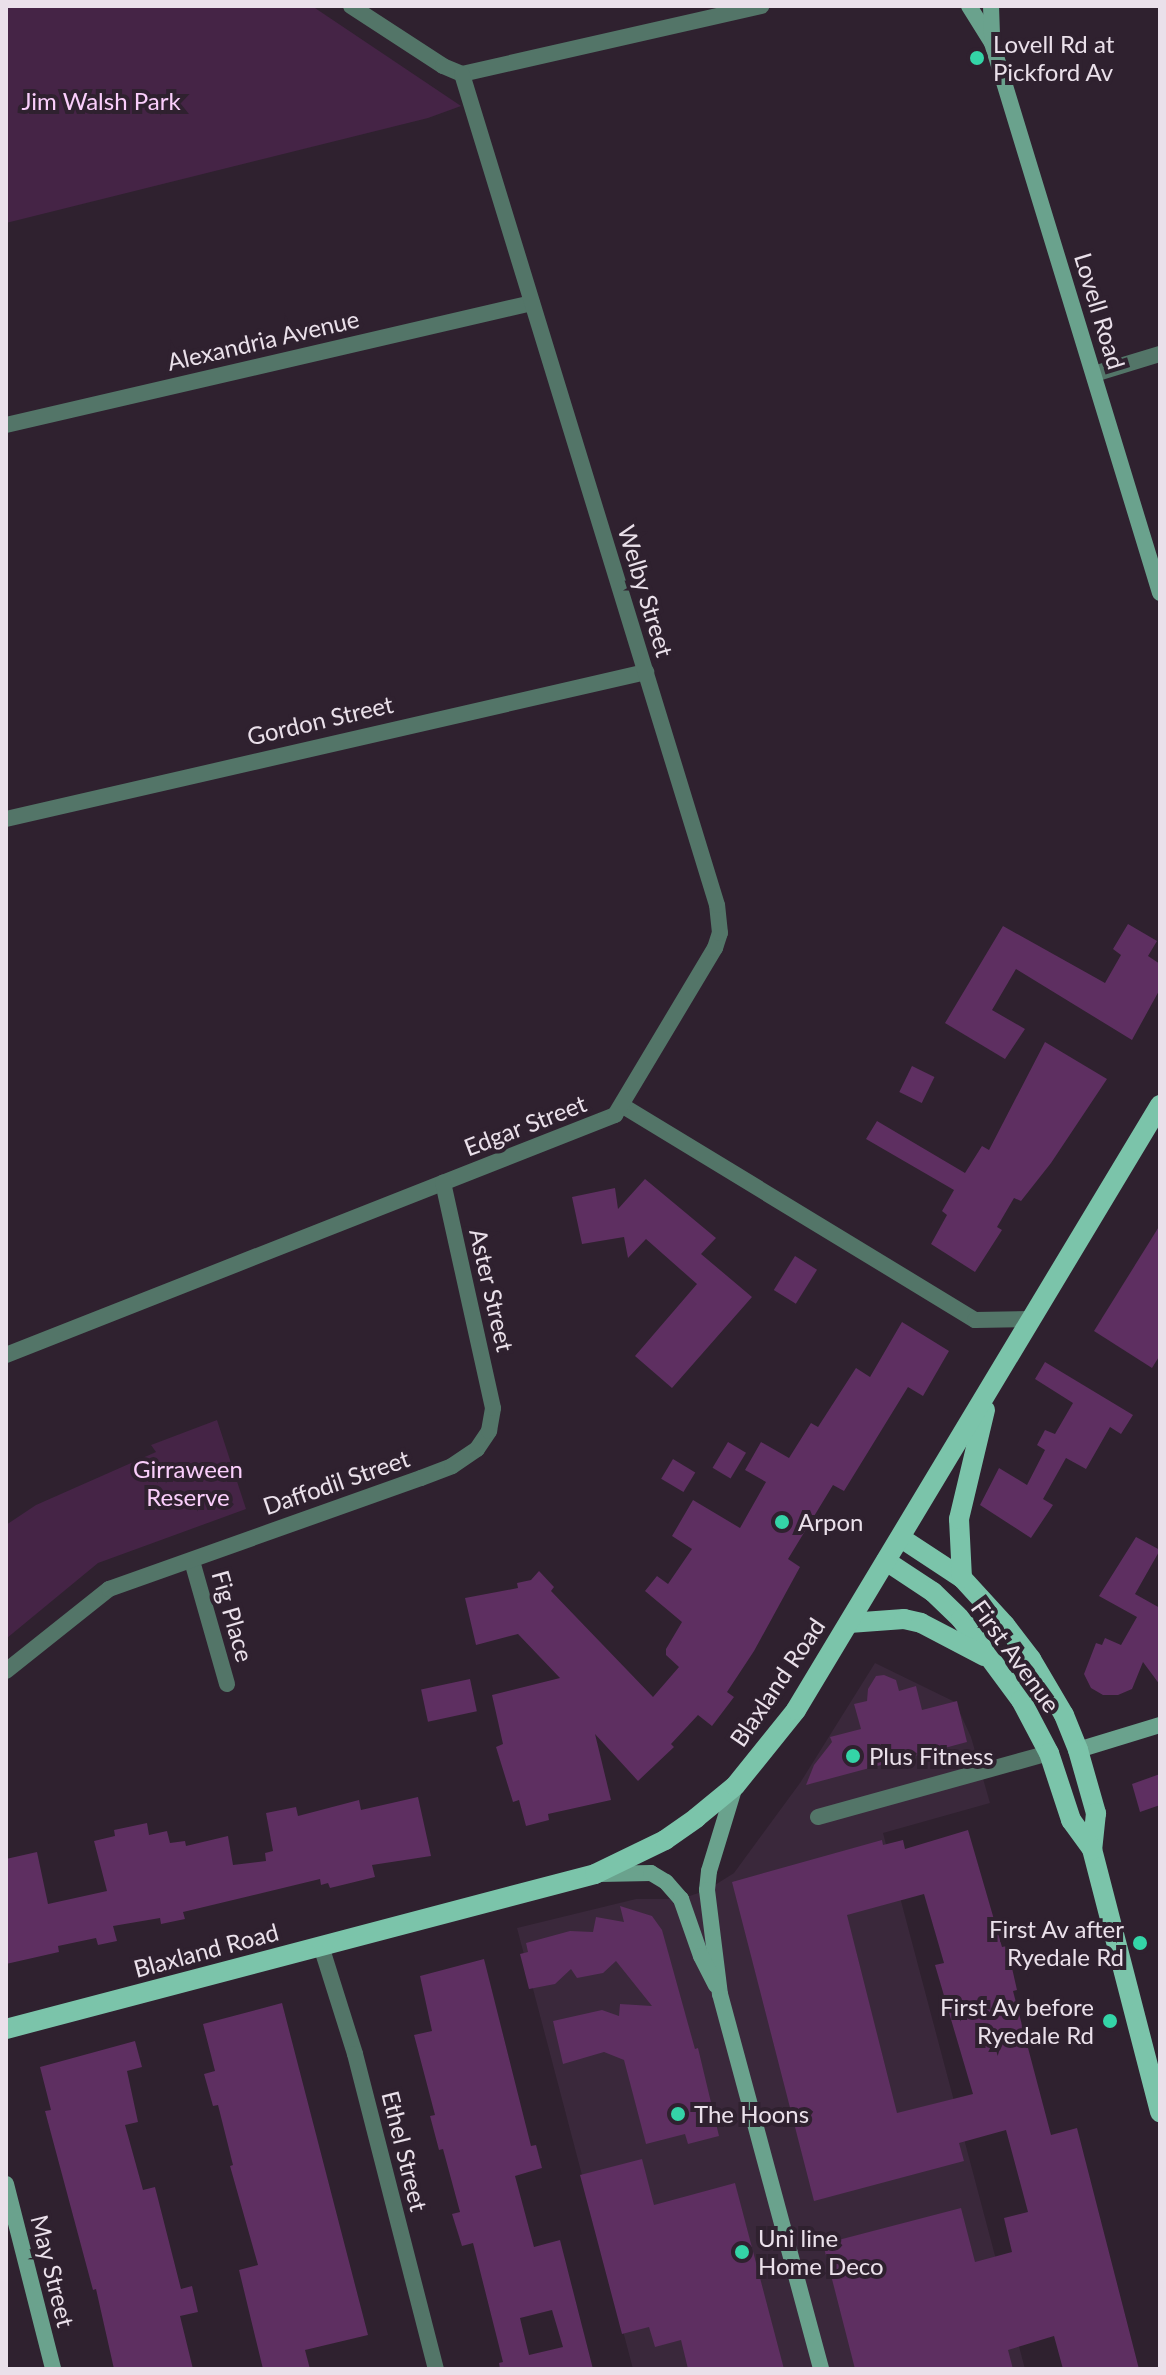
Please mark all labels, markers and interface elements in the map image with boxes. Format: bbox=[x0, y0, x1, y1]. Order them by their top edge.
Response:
place label: Lovell Rd at Pickford Av bbox=[993, 30, 1114, 86]
marker: Lovell Rd at Pickford Av bbox=[968, 49, 986, 67]
park label: Jim Walsh Park bbox=[21, 87, 181, 115]
street label: Lovell Road bbox=[1069, 249, 1131, 373]
street label: Alexandria Avenue bbox=[164, 304, 362, 376]
street label: Welby Street bbox=[612, 521, 680, 661]
street label: Gordon Street bbox=[244, 689, 396, 751]
street label: Edgar Street bbox=[459, 1088, 591, 1162]
street label: Aster Street bbox=[464, 1225, 520, 1355]
street label: Daffodil Street bbox=[259, 1443, 413, 1521]
park label: Girraween Reserve bbox=[133, 1455, 243, 1511]
place label: Arpon bbox=[798, 1508, 863, 1536]
marker: Arpon bbox=[773, 1513, 791, 1531]
street label: Fig Place bbox=[206, 1567, 260, 1665]
street label: First Avenue bbox=[965, 1594, 1067, 1718]
street label: Blaxland Road bbox=[724, 1612, 830, 1752]
place label: Plus Fitness bbox=[869, 1742, 994, 1770]
marker: Plus Fitness bbox=[844, 1747, 862, 1765]
place label: First Av after Ryedale Rd bbox=[988, 1915, 1124, 1971]
street label: Blaxland Road bbox=[130, 1917, 282, 1983]
marker: First Av after Ryedale Rd bbox=[1131, 1934, 1149, 1952]
place label: First Av before Ryedale Rd bbox=[939, 1993, 1094, 2049]
marker: First Av before Ryedale Rd bbox=[1101, 2012, 1119, 2030]
street label: Ethel Street bbox=[376, 2088, 434, 2214]
place label: The Hoons bbox=[694, 2100, 809, 2128]
marker: The Hoons bbox=[669, 2105, 687, 2123]
street label: May Street bbox=[25, 2212, 81, 2330]
place label: Uni line Home Deco bbox=[758, 2224, 884, 2280]
marker: Uni line Home Deco bbox=[733, 2243, 751, 2261]

